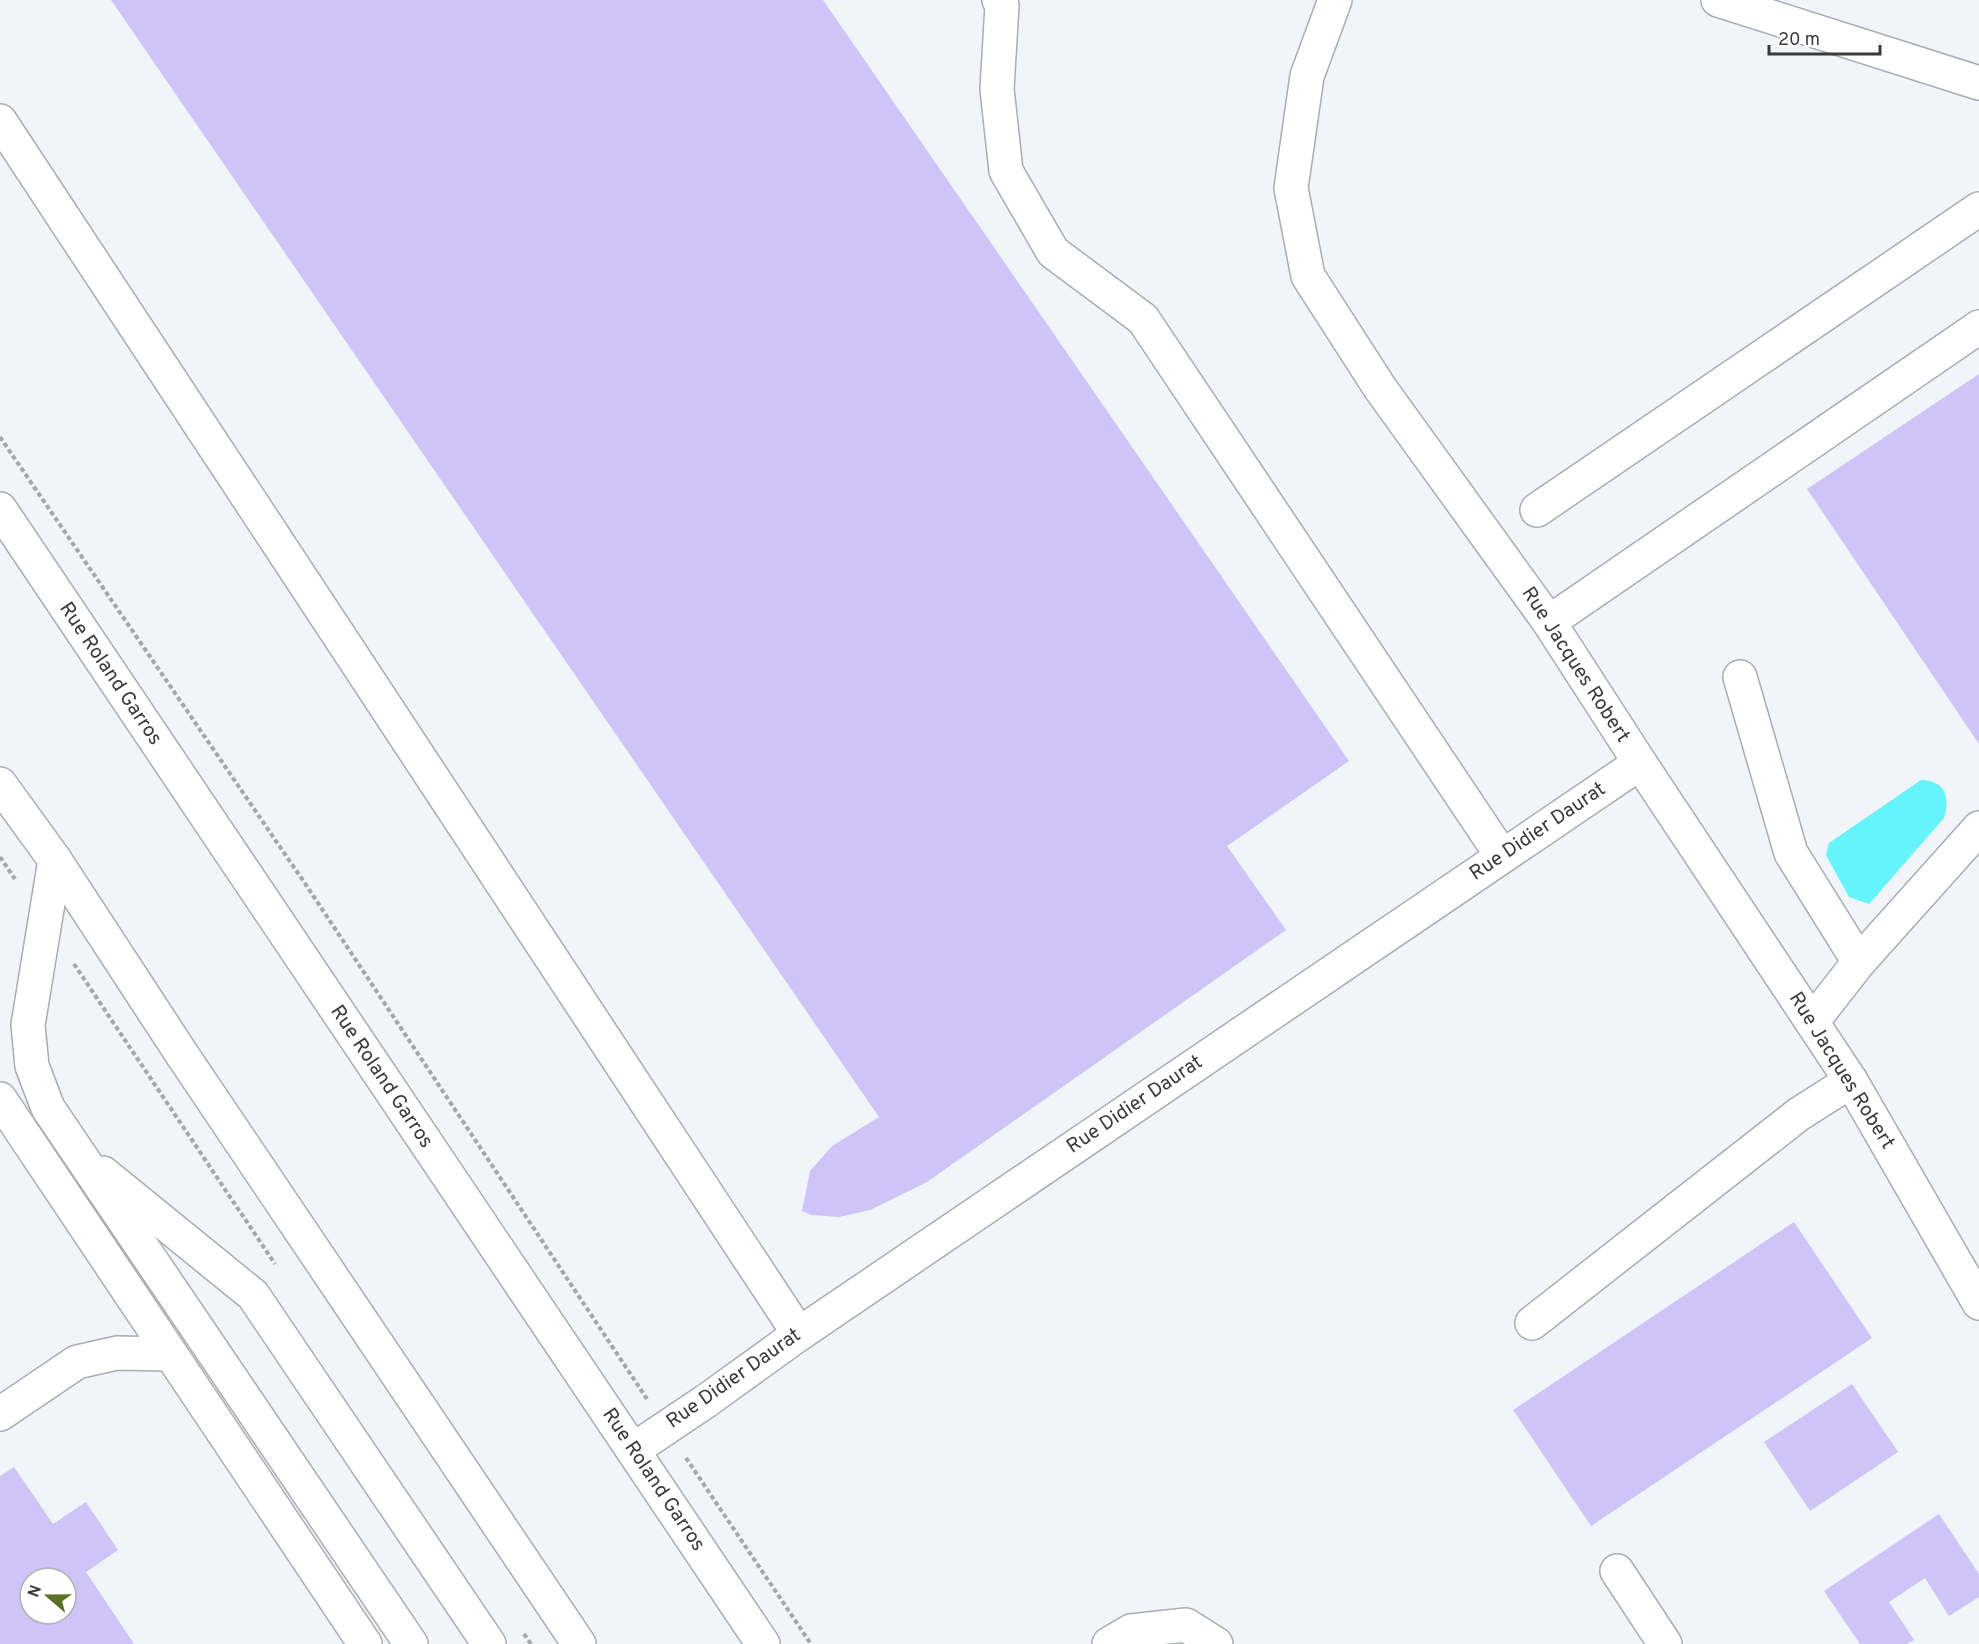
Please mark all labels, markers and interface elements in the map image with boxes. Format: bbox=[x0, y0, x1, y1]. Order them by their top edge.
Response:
scale bar bbox=[1769, 18, 1880, 56]
text: 20 m bbox=[1778, 29, 1820, 52]
street label: Rue Jacques Robert bbox=[1515, 582, 1635, 748]
street label: Rue Roland Garros bbox=[53, 598, 167, 750]
street label: Rue Didier Daurat bbox=[1465, 777, 1611, 887]
street label: Rue Jacques Robert bbox=[1782, 987, 1900, 1155]
street label: Rue Roland Garros bbox=[324, 1001, 438, 1153]
street label: Rue Didier Daurat bbox=[1062, 1050, 1208, 1160]
street label: Rue Didier Daurat bbox=[662, 1323, 806, 1435]
street label: Rue Roland Garros bbox=[596, 1404, 710, 1556]
north arrow bbox=[18, 1566, 78, 1626]
text: N bbox=[24, 1583, 47, 1600]

